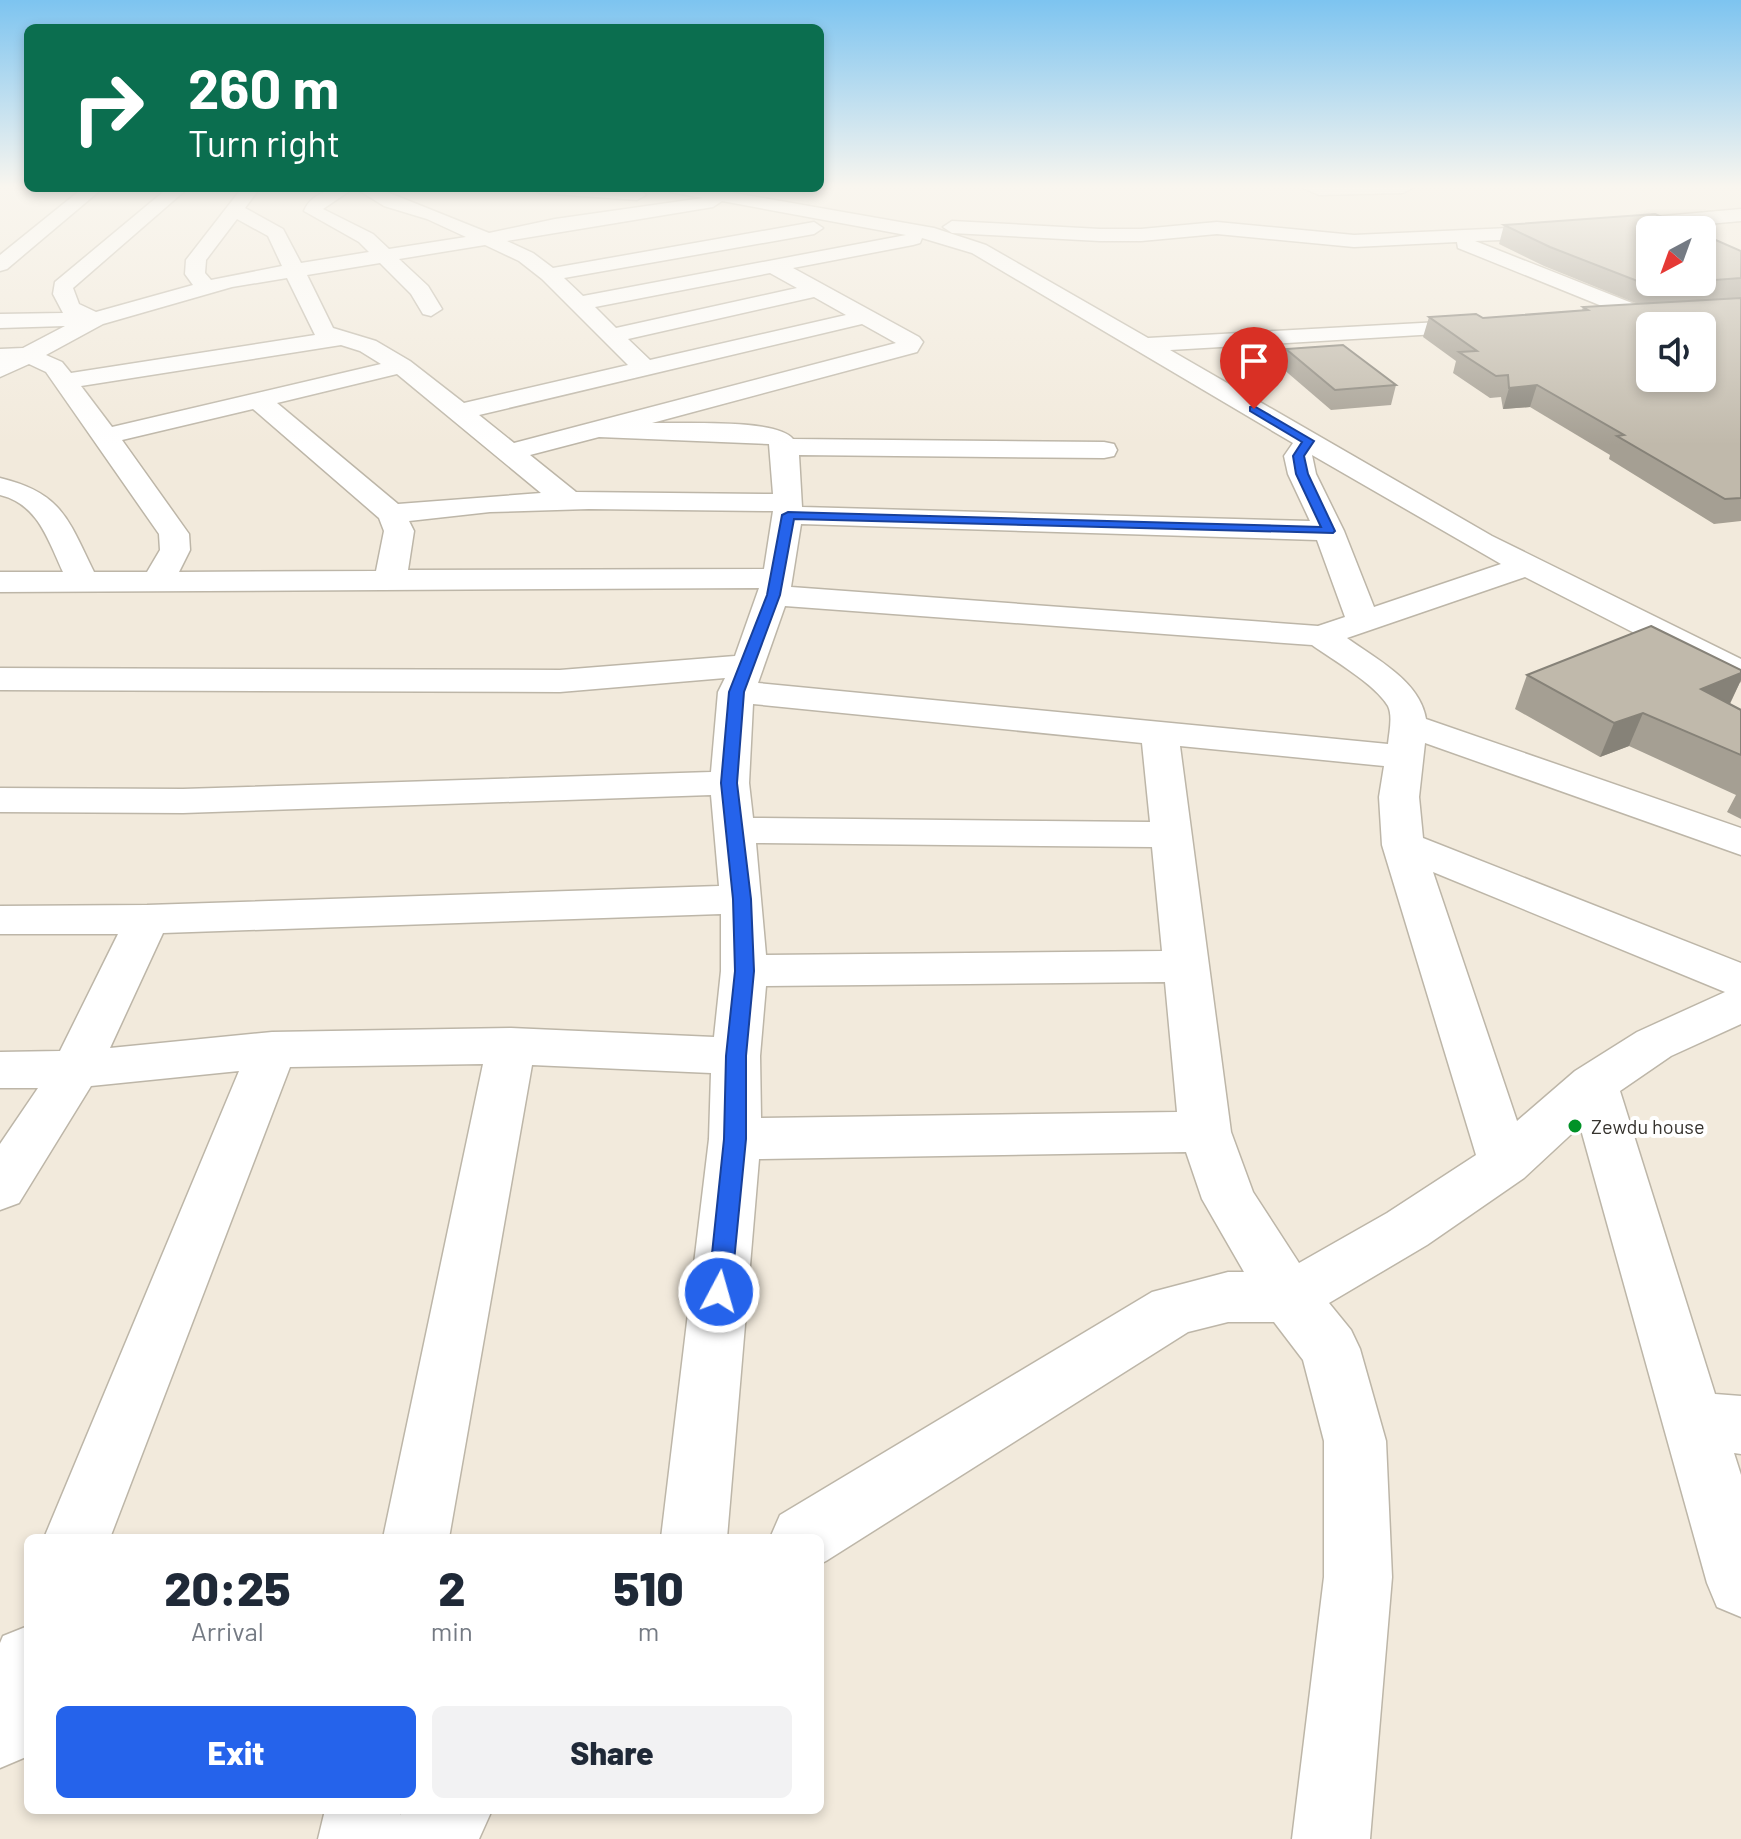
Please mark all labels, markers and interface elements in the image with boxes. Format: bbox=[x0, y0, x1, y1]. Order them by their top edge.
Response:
text: 260 m bbox=[188, 53, 339, 120]
icon: right bbox=[56, 56, 160, 160]
text: Turn right bbox=[188, 121, 340, 164]
north arrow bbox=[1636, 216, 1716, 296]
map controls bbox=[1636, 216, 1716, 392]
button: sound bbox=[1636, 312, 1716, 392]
pin bbox=[1220, 327, 1288, 409]
icon: arrive bbox=[1232, 339, 1276, 383]
place label: Zewdu house bbox=[1591, 1114, 1705, 1138]
marker: Zewdu house bbox=[1566, 1117, 1584, 1135]
position arrow bbox=[677, 1250, 761, 1334]
text: 20:25 bbox=[164, 1558, 290, 1616]
text: 2 bbox=[438, 1558, 465, 1616]
text: 510 bbox=[613, 1558, 684, 1616]
text: Arrival bbox=[191, 1615, 264, 1646]
text: min bbox=[431, 1615, 473, 1646]
text: m bbox=[638, 1615, 659, 1646]
button: Exit bbox=[56, 1706, 416, 1798]
button: Share bbox=[432, 1706, 792, 1798]

